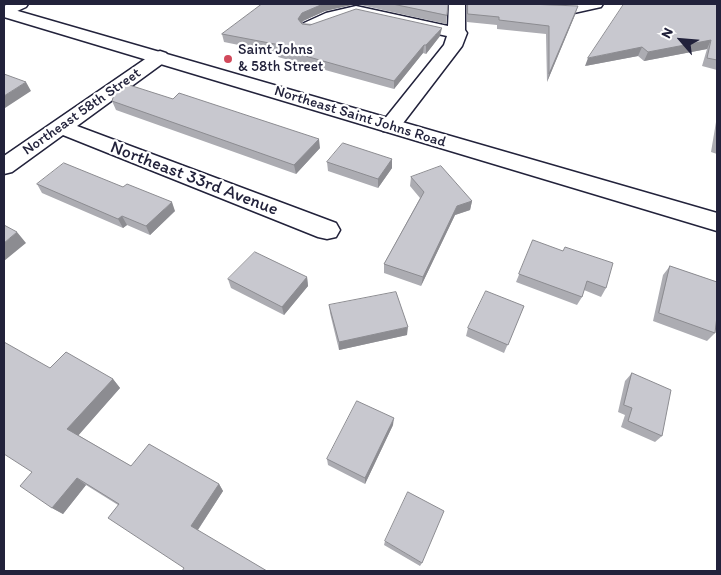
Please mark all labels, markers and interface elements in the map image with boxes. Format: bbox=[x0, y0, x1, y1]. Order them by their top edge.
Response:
north arrow bbox=[656, 15, 706, 65]
text: N bbox=[657, 25, 677, 41]
place label: Saint Johns & 58th Street bbox=[238, 41, 323, 76]
marker: Saint Johns & 58th Street bbox=[222, 53, 234, 65]
street label: Northeast 58th Street bbox=[19, 64, 145, 160]
street label: Northeast Saint Johns Road bbox=[272, 82, 448, 152]
street label: Northeast 33rd Avenue bbox=[107, 137, 281, 221]

